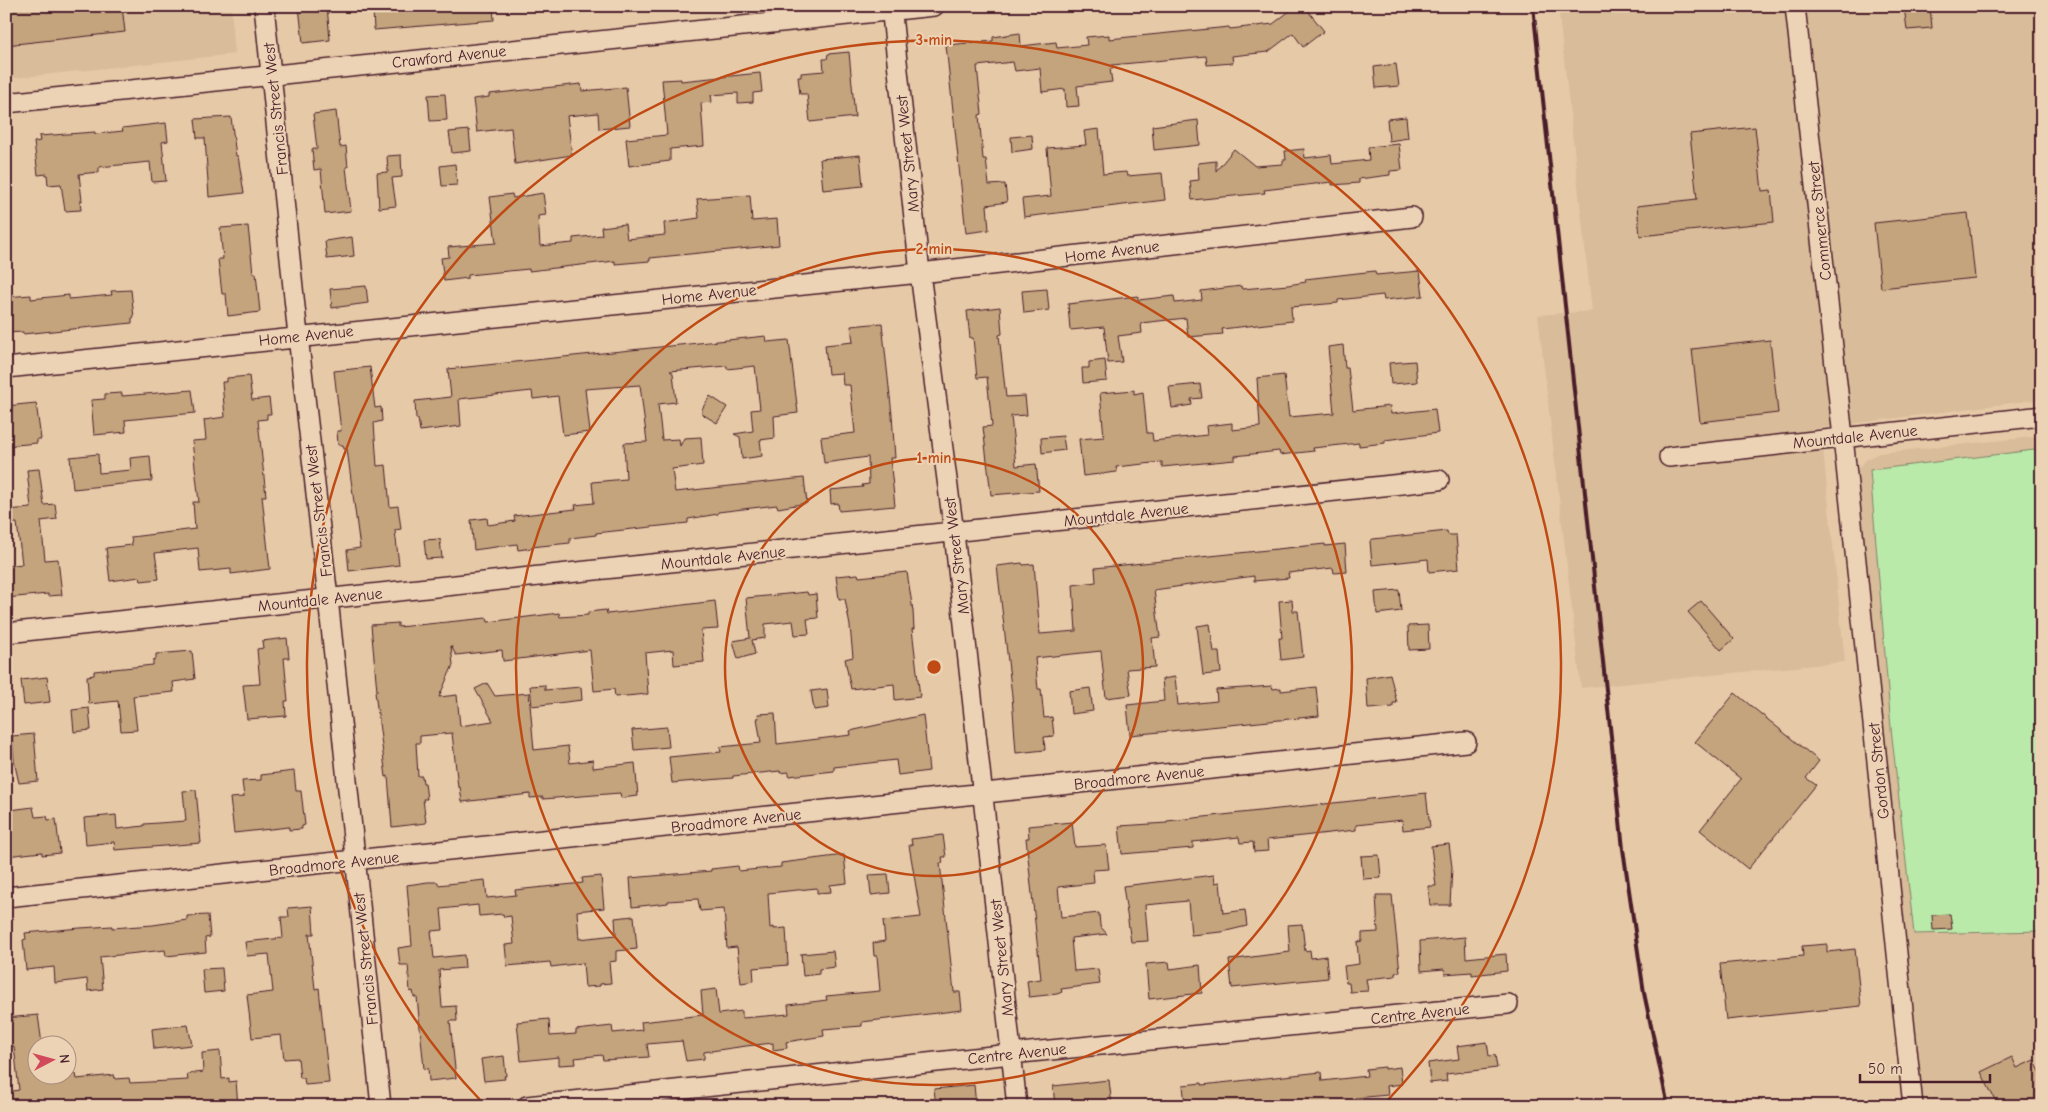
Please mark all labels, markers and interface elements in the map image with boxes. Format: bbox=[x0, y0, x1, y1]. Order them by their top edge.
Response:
text: 3 min bbox=[916, 31, 952, 49]
street label: Francis Street West bbox=[260, 41, 292, 176]
street label: Crawford Avenue bbox=[391, 42, 507, 72]
street label: Mary Street West bbox=[893, 94, 923, 213]
street label: Commerce Street bbox=[1805, 160, 1835, 281]
street label: Home Avenue bbox=[1064, 237, 1161, 267]
text: 2 min bbox=[916, 240, 952, 258]
street label: Home Avenue bbox=[661, 281, 757, 309]
street label: Home Avenue bbox=[258, 322, 354, 350]
street label: Mountdale Avenue bbox=[1792, 421, 1918, 452]
street label: Francis Street West bbox=[302, 443, 336, 578]
text: 1 min bbox=[917, 449, 951, 467]
street label: Mary Street West bbox=[941, 496, 973, 616]
street label: Mountdale Avenue bbox=[1063, 499, 1189, 530]
street label: Mountdale Avenue bbox=[660, 542, 786, 573]
street label: Mountdale Avenue bbox=[257, 584, 383, 615]
centre of rings bbox=[925, 658, 943, 676]
street label: Gordon Street bbox=[1865, 721, 1893, 820]
street label: Broadmore Avenue bbox=[1073, 762, 1205, 794]
street label: Broadmore Avenue bbox=[670, 805, 802, 837]
street label: Broadmore Avenue bbox=[268, 848, 400, 880]
street label: Francis Street West bbox=[350, 891, 382, 1026]
street label: Mary Street West bbox=[987, 898, 1017, 1017]
street label: Centre Avenue bbox=[1370, 1000, 1470, 1028]
north arrow bbox=[28, 1034, 78, 1084]
street label: Centre Avenue bbox=[967, 1040, 1067, 1068]
scale bar bbox=[1860, 1052, 1990, 1084]
text: N bbox=[56, 1053, 73, 1064]
text: 50 m bbox=[1868, 1060, 1903, 1078]

